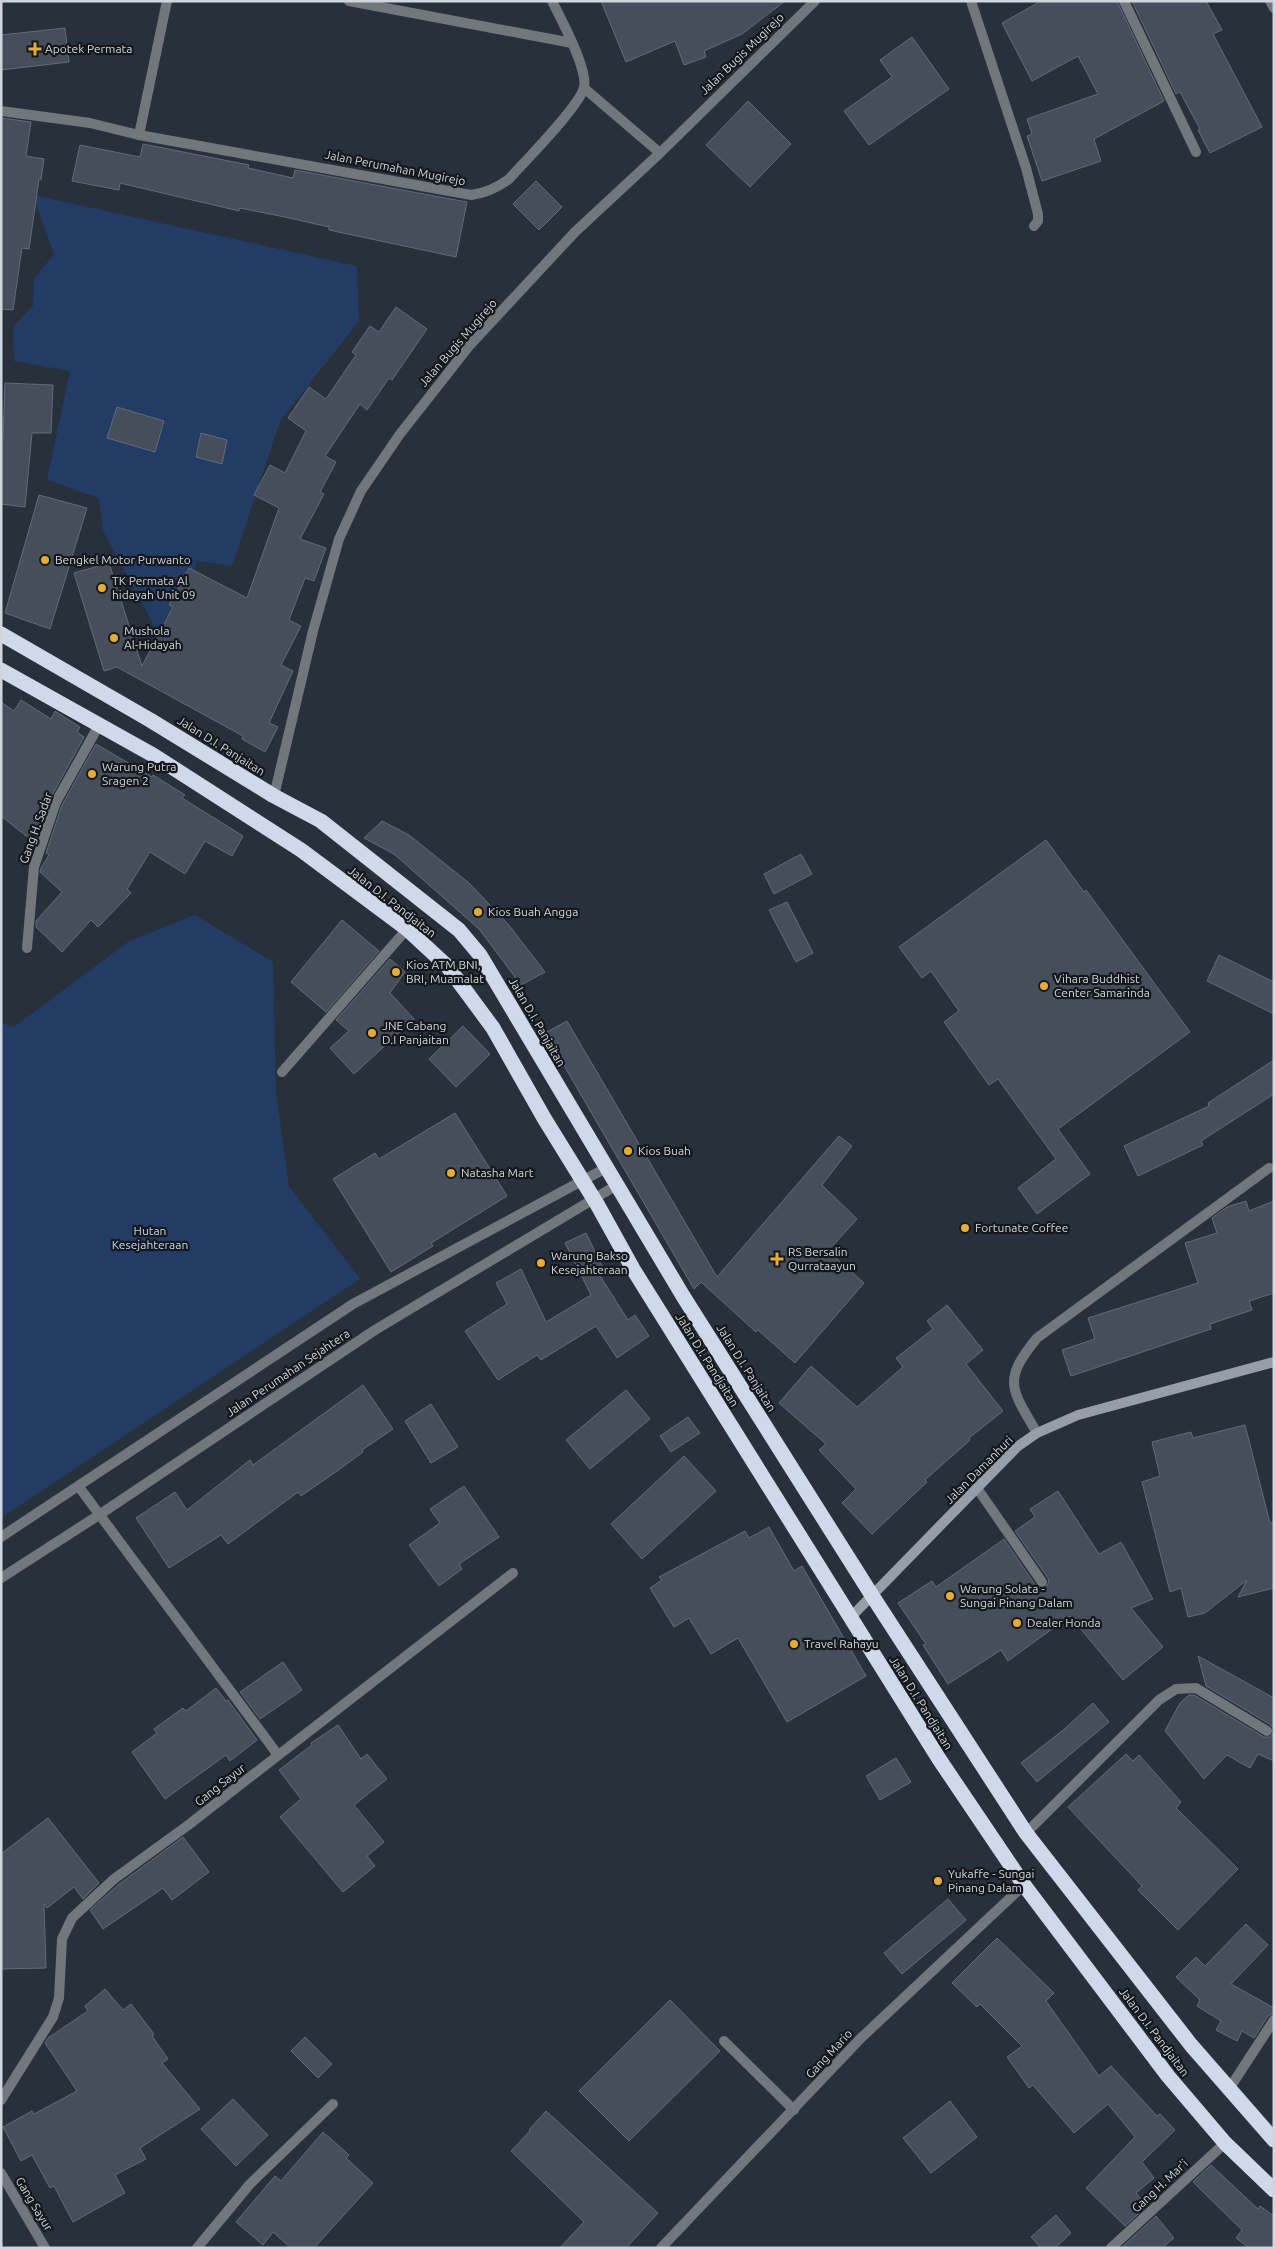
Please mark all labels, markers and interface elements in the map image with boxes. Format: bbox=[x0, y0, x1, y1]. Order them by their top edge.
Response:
street label: Jalan Bugis Mugirejo bbox=[697, 10, 786, 97]
place label: Apotek Permata bbox=[45, 42, 132, 55]
marker: Apotek Permata bbox=[29, 43, 41, 55]
street label: Jalan Perumahan Mugirejo bbox=[324, 147, 467, 188]
street label: Jalan Bugis Mugirejo bbox=[416, 296, 499, 389]
place label: Bengkel Motor Purwanto bbox=[55, 553, 191, 566]
marker: Bengkel Motor Purwanto bbox=[39, 554, 51, 566]
place label: TK Permata Al hidayah Unit 09 bbox=[112, 574, 195, 601]
marker: TK Permata Al hidayah Unit 09 bbox=[96, 582, 108, 594]
place label: Mushola Al-Hidayah bbox=[124, 624, 182, 651]
marker: Mushola Al-Hidayah bbox=[108, 632, 120, 644]
street label: Jalan D.I. Panjaitan bbox=[175, 713, 267, 778]
place label: Warung Putra Sragen 2 bbox=[102, 760, 176, 787]
marker: Warung Putra Sragen 2 bbox=[86, 768, 98, 780]
street label: Gang H. Sadar bbox=[17, 790, 55, 865]
street label: Jalan D.I. Pandjaitan bbox=[346, 863, 439, 940]
place label: Kios Buah Angga bbox=[488, 905, 578, 918]
marker: Kios Buah Angga bbox=[472, 906, 484, 918]
place label: Kios ATM BNI, BRI, Muamalat bbox=[406, 958, 484, 985]
marker: Kios ATM BNI, BRI, Muamalat bbox=[390, 966, 402, 978]
place label: Vihara Buddhist Center Samarinda bbox=[1054, 972, 1150, 999]
street label: Jalan D.I. Panjaitan bbox=[507, 975, 568, 1069]
marker: Vihara Buddhist Center Samarinda bbox=[1038, 980, 1050, 992]
place label: JNE Cabang D.I Panjaitan bbox=[382, 1019, 449, 1046]
marker: JNE Cabang D.I Panjaitan bbox=[366, 1027, 378, 1039]
place label: Kios Buah bbox=[638, 1144, 691, 1157]
marker: Kios Buah bbox=[622, 1145, 634, 1157]
place label: Natasha Mart bbox=[461, 1166, 534, 1179]
marker: Natasha Mart bbox=[445, 1167, 457, 1179]
place label: Fortunate Coffee bbox=[975, 1221, 1068, 1234]
marker: Fortunate Coffee bbox=[959, 1222, 971, 1234]
park label: Hutan Kesejahteraan bbox=[112, 1224, 188, 1251]
place label: RS Bersalin Qurrataayun bbox=[788, 1245, 856, 1272]
place label: Warung Bakso Kesejahteraan bbox=[551, 1249, 628, 1276]
marker: RS Bersalin Qurrataayun bbox=[770, 1252, 784, 1266]
marker: Warung Bakso Kesejahteraan bbox=[535, 1257, 547, 1269]
street label: Jalan D.I. Pandjaitan bbox=[673, 1311, 741, 1409]
street label: Jalan D.I. Panjaitan bbox=[714, 1322, 779, 1414]
street label: Jalan Perumahan Sejahtera bbox=[224, 1326, 352, 1419]
street label: Jalan Damanhuri bbox=[942, 1433, 1015, 1506]
place label: Warung Solata - Sungai Pinang Dalam bbox=[960, 1582, 1073, 1609]
marker: Warung Solata - Sungai Pinang Dalam bbox=[944, 1590, 956, 1602]
place label: Dealer Honda bbox=[1027, 1616, 1101, 1629]
marker: Dealer Honda bbox=[1011, 1617, 1023, 1629]
place label: Travel Rahayu bbox=[804, 1637, 879, 1650]
marker: Travel Rahayu bbox=[788, 1638, 800, 1650]
street label: Jalan D.I. Pandjaitan bbox=[887, 1654, 955, 1752]
street label: Gang Sayur bbox=[192, 1761, 248, 1808]
place label: Yukaffe - Sungai Pinang Dalam bbox=[948, 1867, 1035, 1894]
marker: Yukaffe - Sungai Pinang Dalam bbox=[932, 1875, 944, 1887]
street label: Jalan D.I. Pandjaitan bbox=[1117, 1985, 1192, 2079]
street label: Gang Mario bbox=[803, 2027, 854, 2081]
street label: Gang H. Mar'i bbox=[1129, 2156, 1190, 2215]
street label: Gang Sayur bbox=[13, 2175, 56, 2233]

